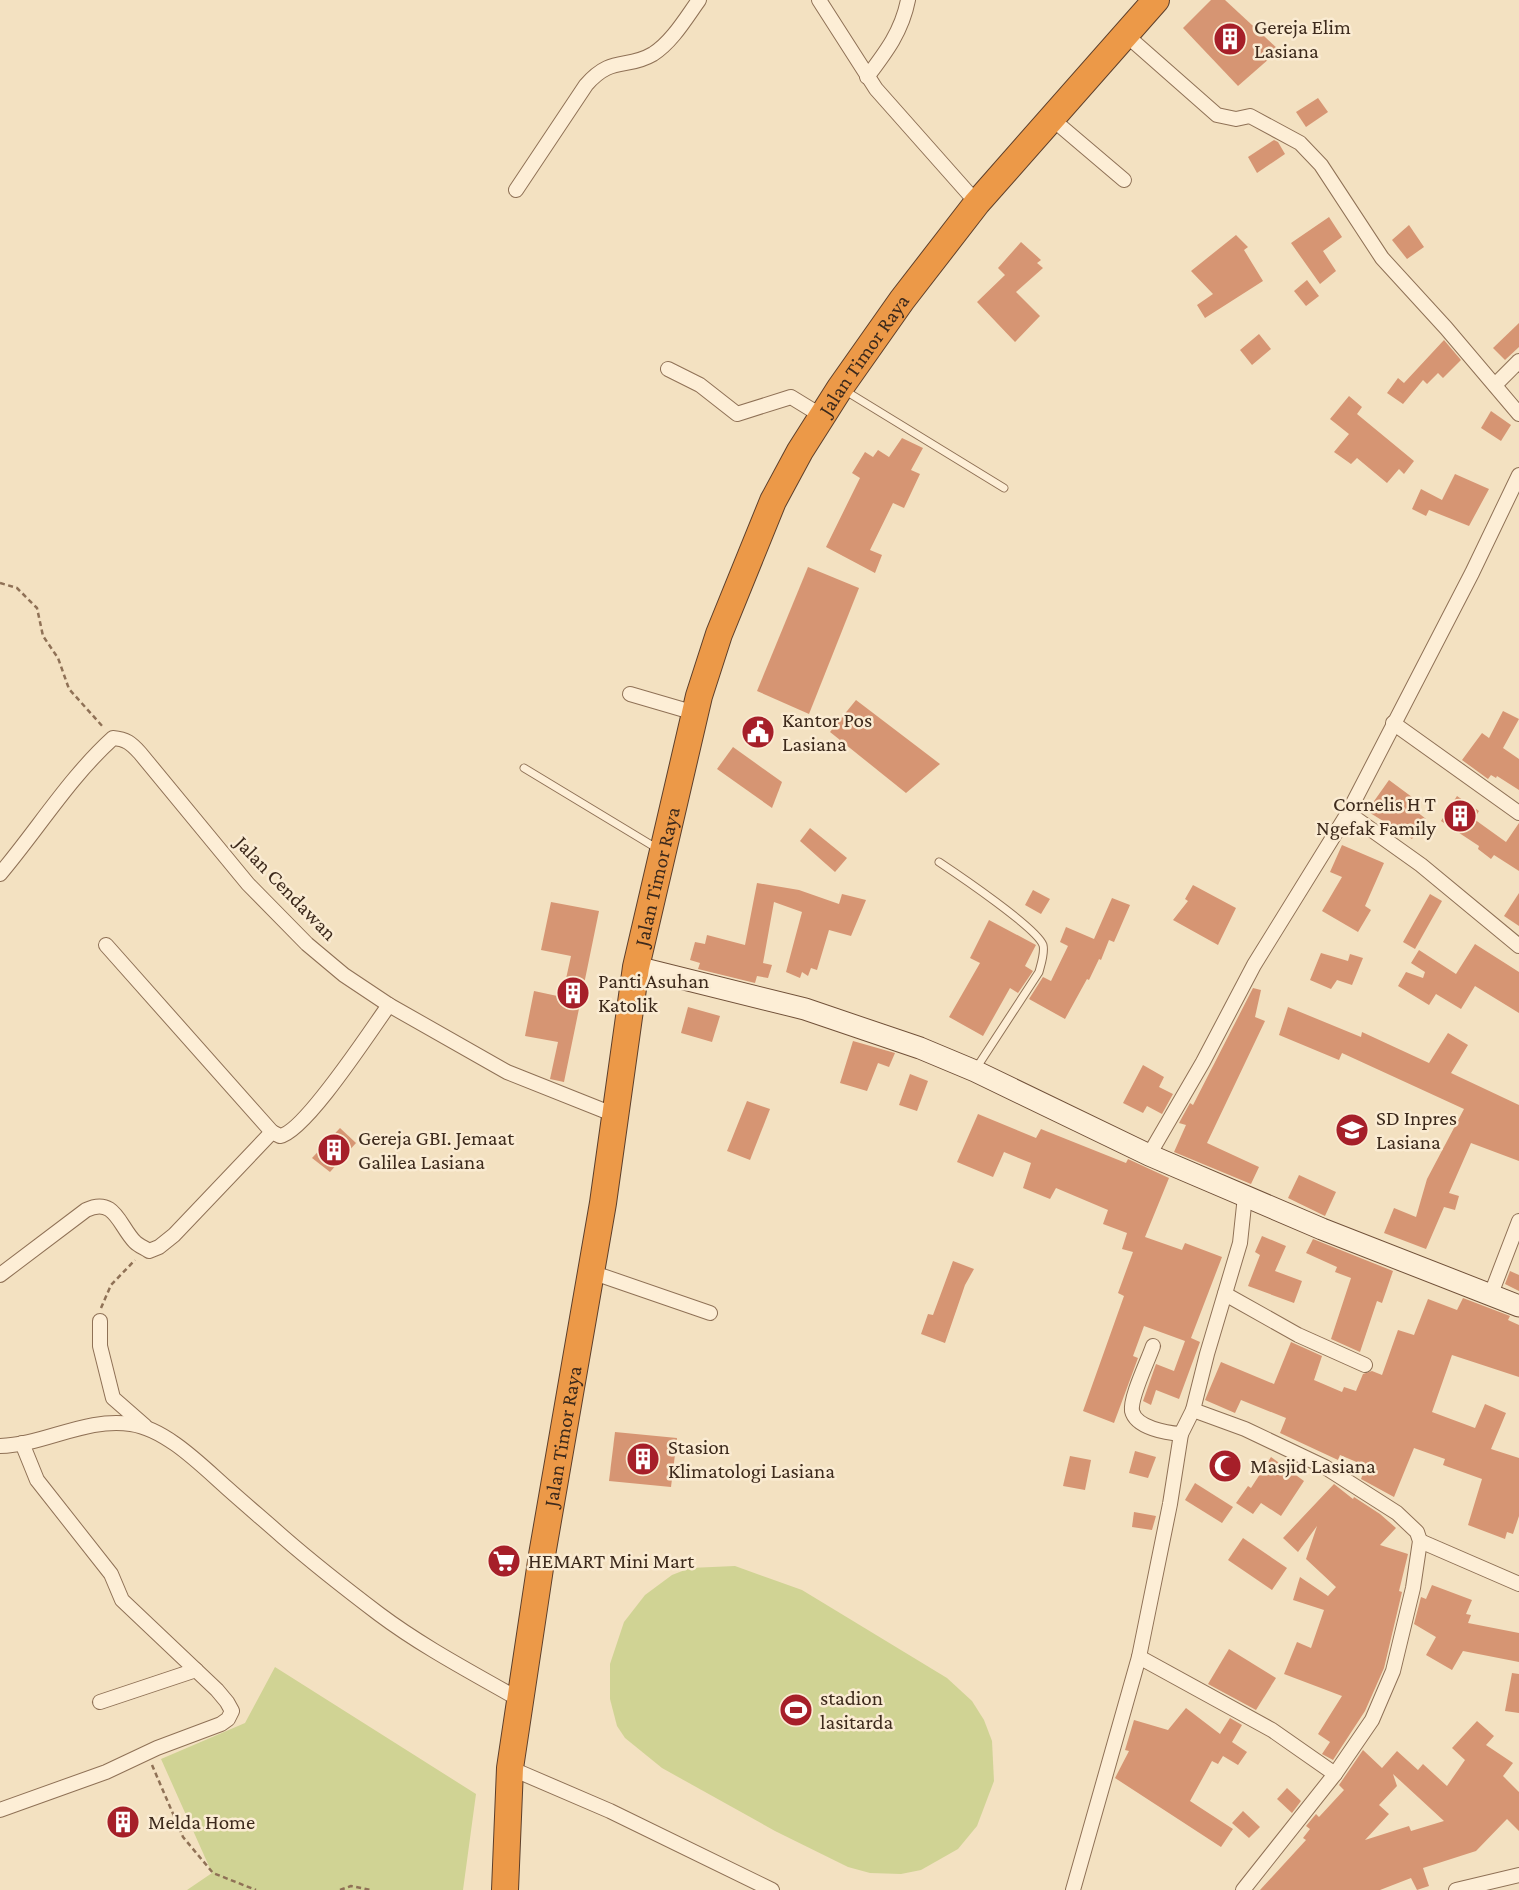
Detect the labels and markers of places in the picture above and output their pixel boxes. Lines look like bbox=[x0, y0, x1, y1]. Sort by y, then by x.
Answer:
place label: Gereja Elim Lasiana bbox=[1254, 15, 1351, 63]
building icon: Gereja Elim Lasiana bbox=[1211, 20, 1249, 58]
place label: Kantor Pos Lasiana bbox=[782, 708, 872, 756]
public building icon: Kantor Pos Lasiana bbox=[739, 713, 777, 751]
place label: Cornelis H T Ngefak Family bbox=[1316, 792, 1437, 840]
building icon: Cornelis H T Ngefak Family bbox=[1441, 797, 1479, 835]
place label: Panti Asuhan Katolik bbox=[598, 969, 709, 1017]
building icon: Panti Asuhan Katolik bbox=[554, 974, 592, 1012]
place label: SD Inpres Lasiana bbox=[1376, 1106, 1457, 1154]
school or university icon: SD Inpres Lasiana bbox=[1333, 1111, 1371, 1149]
place label: Gereja GBI. Jemaat Galilea Lasiana bbox=[358, 1126, 515, 1174]
building icon: Gereja GBI. Jemaat Galilea Lasiana bbox=[315, 1131, 353, 1169]
place label: Stasion Klimatologi Lasiana bbox=[668, 1435, 835, 1483]
building icon: Stasion Klimatologi Lasiana bbox=[624, 1440, 662, 1478]
mosque icon: Masjid Lasiana bbox=[1206, 1447, 1244, 1485]
place label: Masjid Lasiana bbox=[1250, 1454, 1376, 1478]
supermarket icon: HEMART Mini Mart bbox=[485, 1542, 523, 1580]
place label: HEMART Mini Mart bbox=[528, 1549, 695, 1573]
place label: stadion lasitarda bbox=[820, 1686, 894, 1734]
sports icon: stadion lasitarda bbox=[777, 1691, 815, 1729]
building icon: Melda Home bbox=[104, 1803, 142, 1841]
place label: Melda Home bbox=[148, 1810, 255, 1834]

